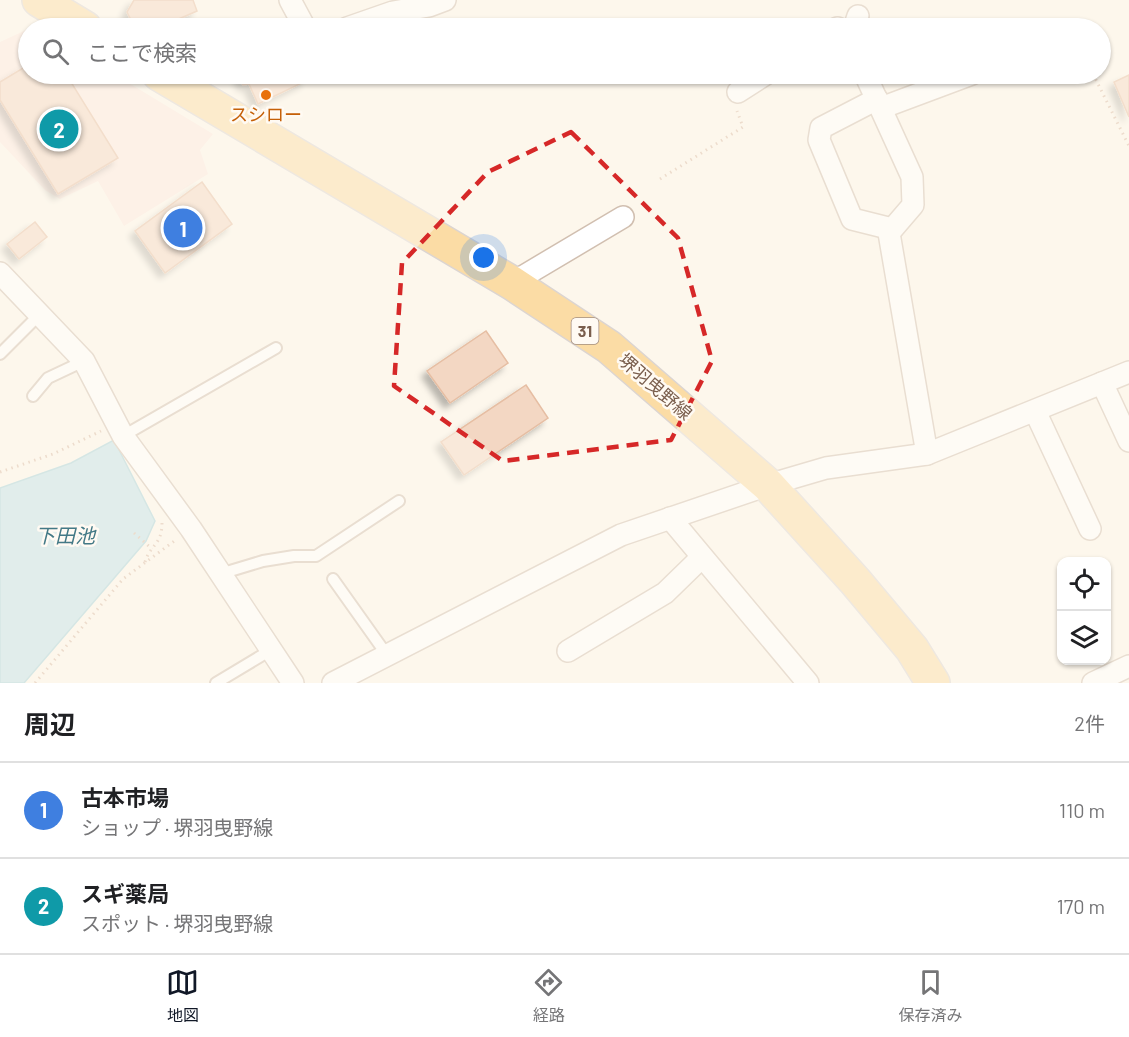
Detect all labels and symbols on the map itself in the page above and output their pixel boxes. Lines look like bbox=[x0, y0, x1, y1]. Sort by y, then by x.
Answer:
marker: スシロー bbox=[259, 88, 273, 102]
place label: スシロー bbox=[230, 103, 302, 125]
pin: 2 bbox=[40, 106, 78, 152]
pin: 1 bbox=[164, 206, 202, 250]
your location bbox=[469, 243, 498, 272]
road number: 31 bbox=[572, 318, 598, 344]
street label: 堺羽曳野線 bbox=[614, 348, 697, 424]
water label: 下田池 bbox=[35, 523, 97, 547]

